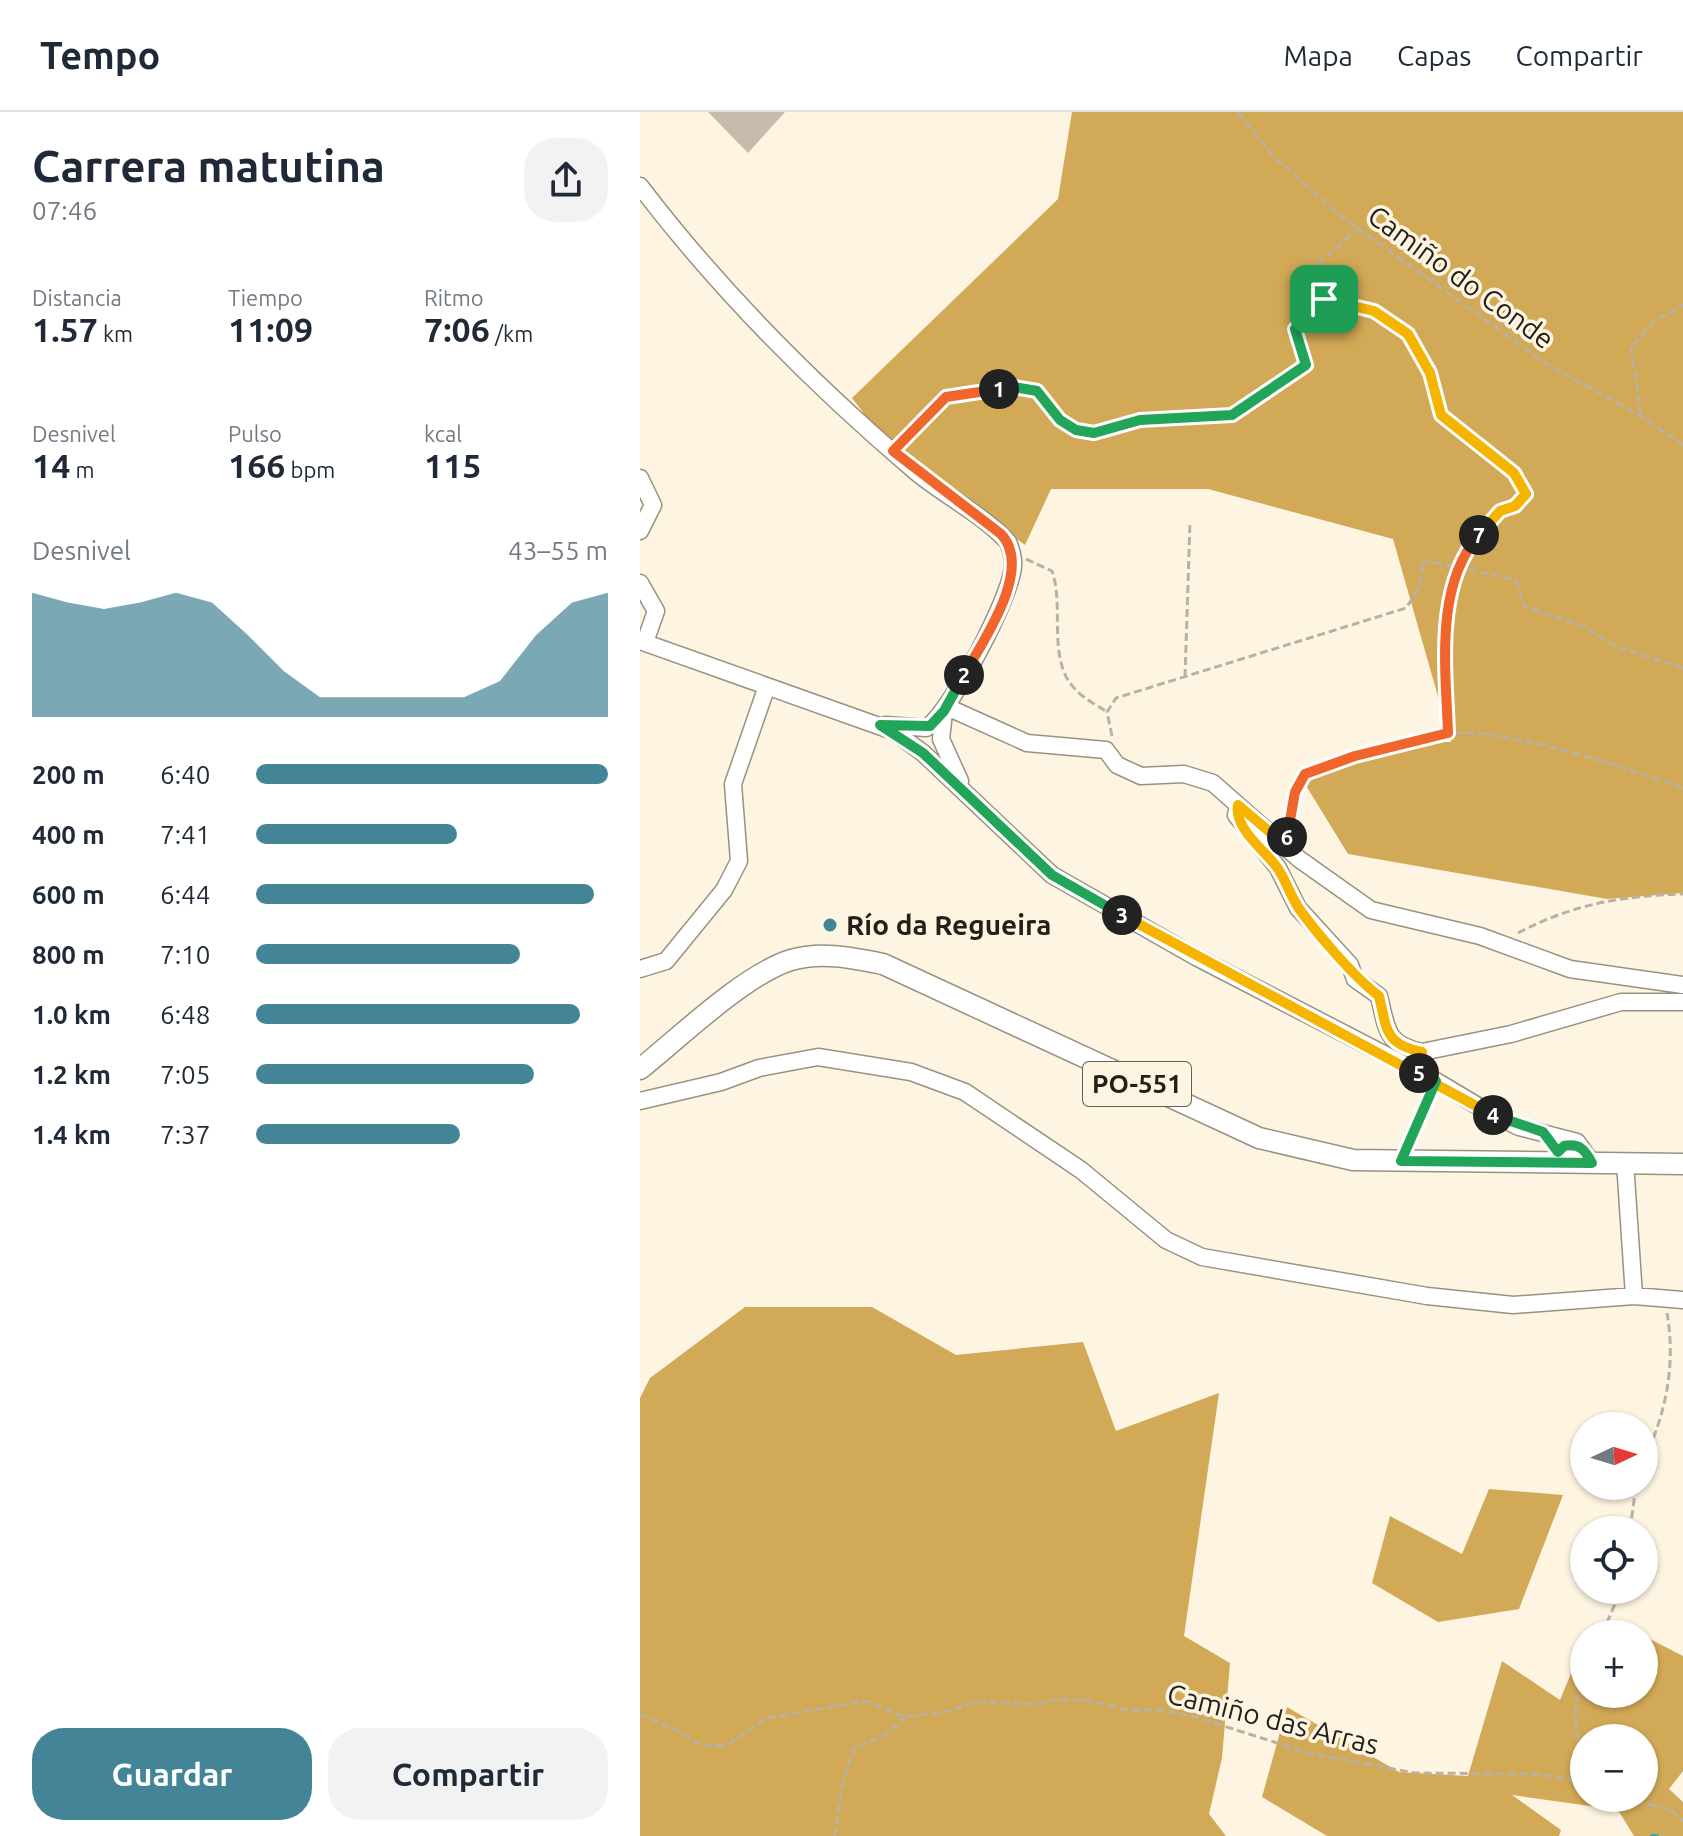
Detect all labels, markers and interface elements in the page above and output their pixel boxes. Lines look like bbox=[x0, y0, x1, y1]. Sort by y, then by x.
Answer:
text: Tempo bbox=[40, 34, 161, 76]
text: Mapa bbox=[1283, 40, 1353, 71]
text: Capas bbox=[1397, 40, 1472, 71]
text: Compartir bbox=[1516, 40, 1643, 71]
button: share bbox=[524, 138, 608, 222]
text: Carrera matutina bbox=[32, 141, 385, 190]
text: 07:46 bbox=[32, 196, 97, 225]
street label: Camiño do Conde bbox=[1362, 199, 1560, 354]
pin bbox=[1290, 265, 1358, 333]
icon: arrive bbox=[1302, 277, 1346, 321]
text: Distancia bbox=[32, 285, 122, 310]
text: Tiempo bbox=[228, 285, 303, 310]
text: Ritmo bbox=[424, 285, 484, 310]
text: 1.57 bbox=[32, 310, 98, 348]
text: 11:09 bbox=[228, 310, 313, 348]
text: 7:06 bbox=[424, 310, 490, 348]
text: km bbox=[98, 321, 133, 346]
text: /km bbox=[490, 321, 533, 346]
pin: 1 bbox=[979, 369, 1019, 409]
text: 1 bbox=[993, 376, 1005, 401]
text: Desnivel bbox=[32, 421, 116, 446]
text: Pulso bbox=[228, 421, 282, 446]
text: kcal bbox=[424, 421, 462, 446]
text: 14 bbox=[32, 446, 70, 484]
text: 166 bbox=[228, 446, 286, 484]
text: 115 bbox=[424, 446, 482, 484]
text: m bbox=[70, 457, 94, 482]
text: bpm bbox=[286, 457, 335, 482]
pin: 7 bbox=[1459, 515, 1499, 555]
text: 7 bbox=[1473, 522, 1485, 547]
text: Desnivel bbox=[32, 536, 131, 565]
text: 43–55 m bbox=[508, 536, 608, 565]
pin: 2 bbox=[944, 655, 984, 695]
text: 2 bbox=[958, 662, 970, 687]
text: 200 m bbox=[32, 760, 105, 789]
text: 6:40 bbox=[160, 760, 210, 789]
pin: 6 bbox=[1267, 817, 1307, 857]
text: 400 m bbox=[32, 820, 105, 849]
text: 7:41 bbox=[160, 820, 210, 849]
text: 6 bbox=[1281, 824, 1293, 849]
text: 600 m bbox=[32, 880, 105, 909]
text: 6:44 bbox=[160, 880, 210, 909]
pin: 3 bbox=[1102, 895, 1142, 935]
text: 3 bbox=[1116, 902, 1128, 927]
place label: Río da Regueira bbox=[846, 909, 1052, 940]
marker: Río da Regueira bbox=[821, 916, 839, 934]
text: 800 m bbox=[32, 940, 105, 969]
text: 7:10 bbox=[160, 940, 210, 969]
text: 1.0 km bbox=[32, 1000, 111, 1029]
text: 6:48 bbox=[160, 1000, 210, 1029]
pin: 5 bbox=[1399, 1053, 1439, 1093]
text: 1.2 km bbox=[32, 1060, 111, 1089]
text: 7:05 bbox=[160, 1060, 210, 1089]
text: 5 bbox=[1413, 1060, 1425, 1085]
road number: PO-551 bbox=[1083, 1062, 1191, 1106]
pin: 4 bbox=[1473, 1095, 1513, 1135]
text: 4 bbox=[1487, 1102, 1499, 1127]
text: 1.4 km bbox=[32, 1120, 111, 1149]
text: 7:37 bbox=[160, 1120, 210, 1149]
north arrow bbox=[1570, 1412, 1658, 1500]
map controls bbox=[1570, 1412, 1658, 1812]
button: locate bbox=[1570, 1516, 1658, 1604]
button: + bbox=[1570, 1620, 1658, 1708]
street label: Camiño das Arras bbox=[1164, 1677, 1382, 1760]
button: − bbox=[1570, 1724, 1658, 1812]
button: Guardar bbox=[32, 1728, 312, 1820]
button: Compartir bbox=[328, 1728, 608, 1820]

